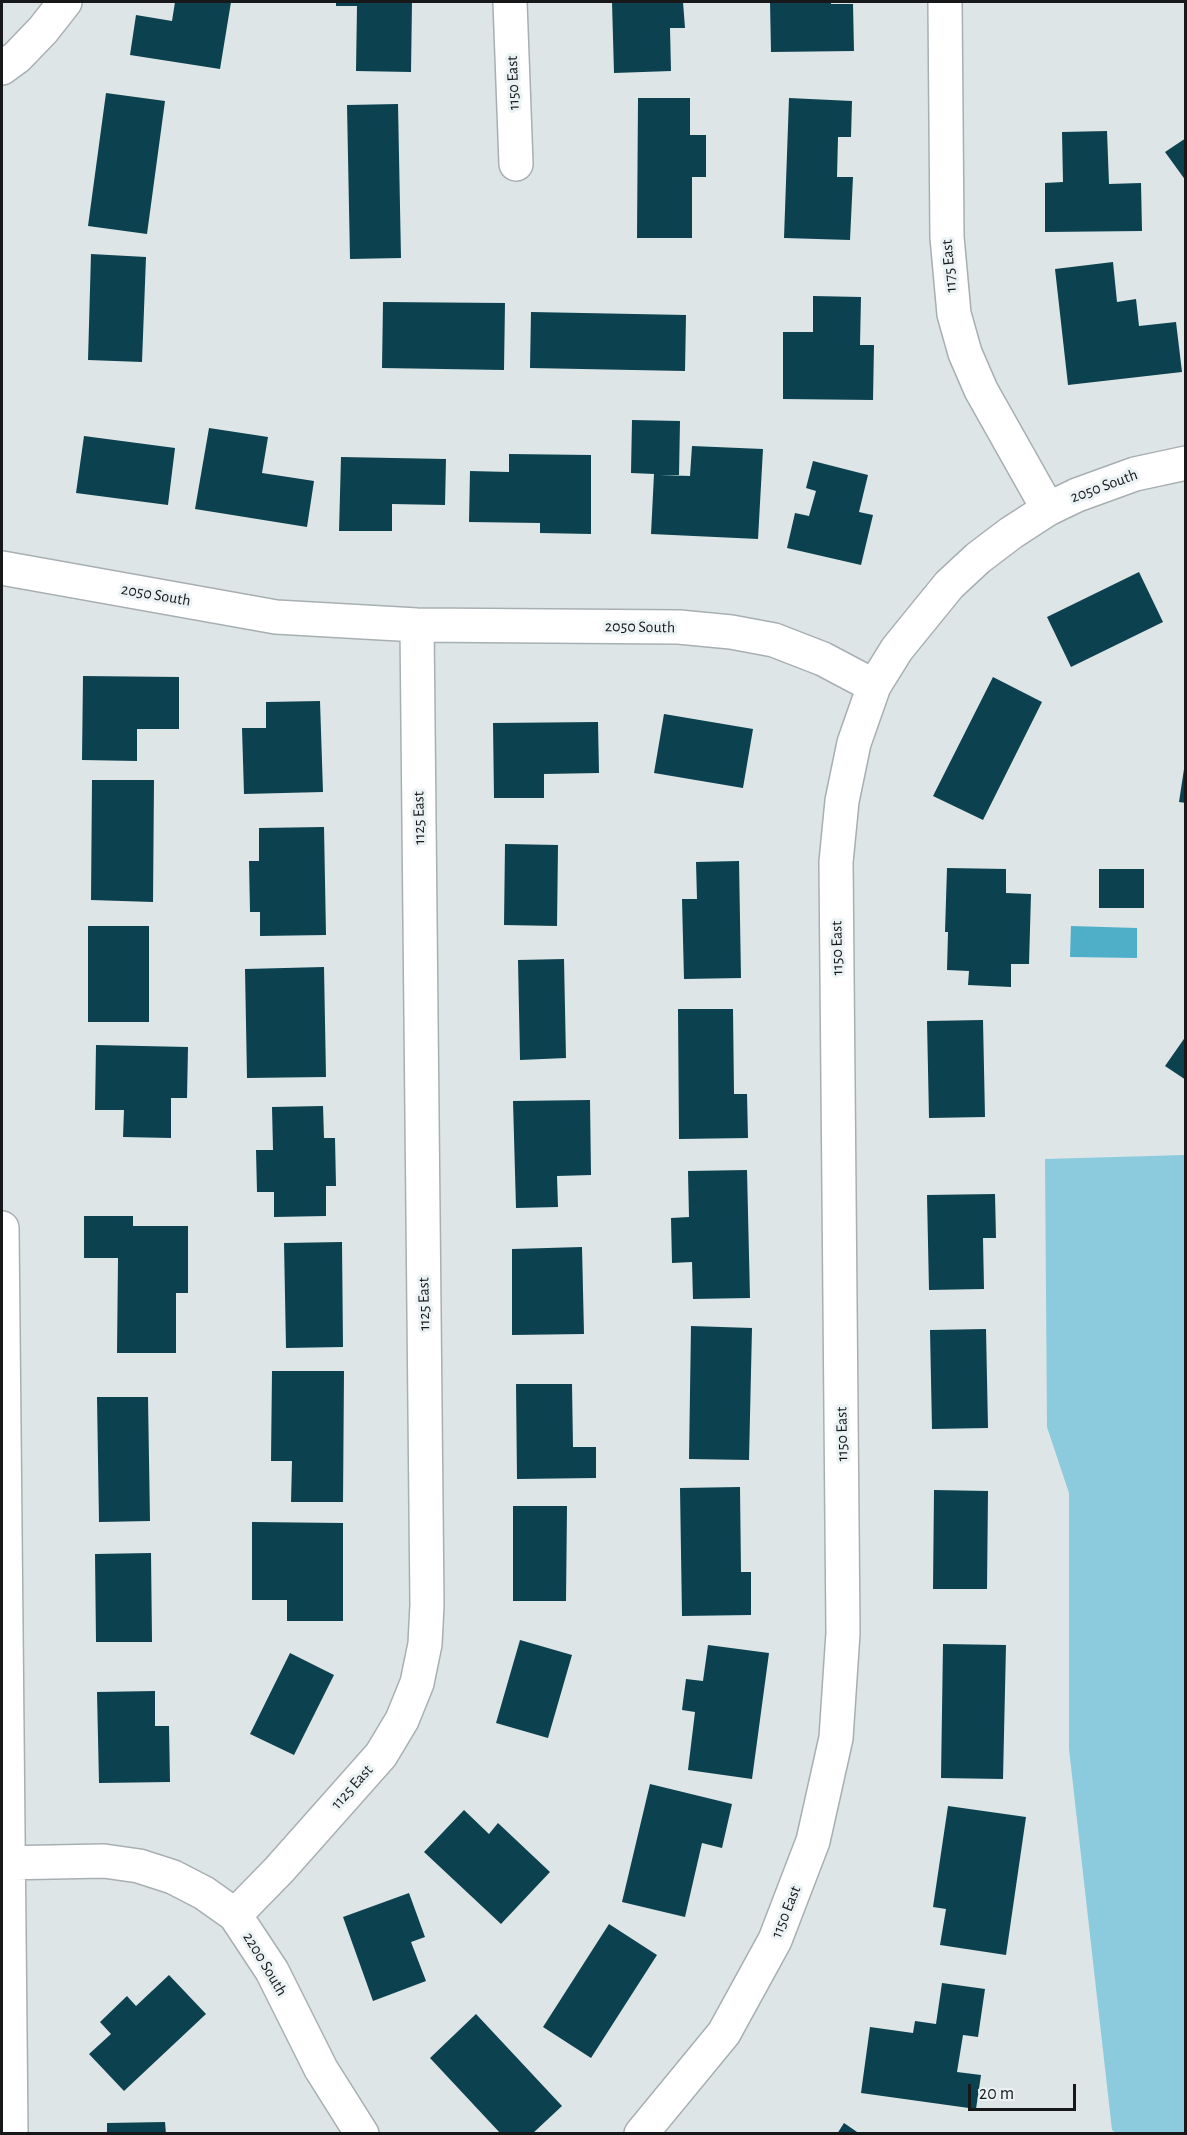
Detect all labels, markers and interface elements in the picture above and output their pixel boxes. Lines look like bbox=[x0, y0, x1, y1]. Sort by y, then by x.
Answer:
street label: 1150 East bbox=[502, 55, 524, 111]
street label: 1175 East bbox=[937, 239, 961, 293]
street label: 2050 South bbox=[1068, 465, 1140, 507]
street label: 2050 South bbox=[120, 579, 192, 611]
street label: 2050 South bbox=[605, 617, 675, 637]
street label: 1125 East bbox=[409, 791, 429, 845]
street label: 1150 East bbox=[827, 921, 847, 975]
street label: 1125 East bbox=[414, 1277, 434, 1331]
street label: 1150 East bbox=[832, 1407, 852, 1461]
street label: 1125 East bbox=[327, 1761, 377, 1813]
street label: 1150 East bbox=[767, 1883, 805, 1941]
street label: 2200 South bbox=[239, 1929, 291, 1999]
scale bar bbox=[971, 2072, 1079, 2110]
text: 20 m bbox=[979, 2085, 1014, 2103]

